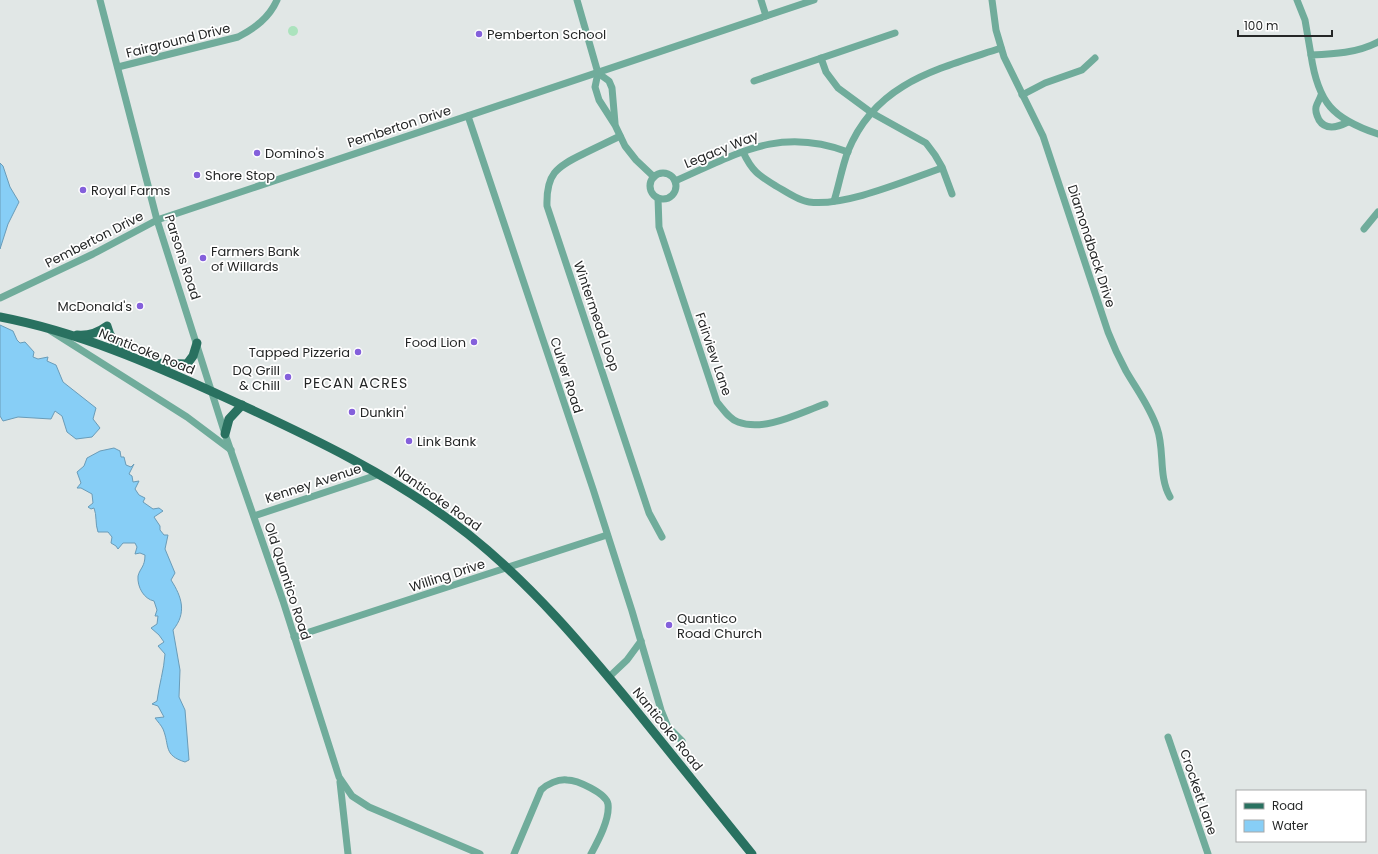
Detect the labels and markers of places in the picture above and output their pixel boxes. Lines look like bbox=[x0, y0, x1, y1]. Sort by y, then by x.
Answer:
place label: Pemberton School bbox=[487, 25, 606, 44]
marker: Pemberton School bbox=[474, 29, 484, 39]
place label: Domino's bbox=[265, 144, 325, 163]
marker: Domino's bbox=[252, 148, 262, 158]
place label: Shore Stop bbox=[205, 166, 275, 185]
marker: Shore Stop bbox=[192, 170, 202, 180]
place label: Royal Farms bbox=[91, 181, 171, 200]
marker: Royal Farms bbox=[78, 185, 88, 195]
place label: Farmers Bank of Willards bbox=[211, 242, 300, 276]
marker: Farmers Bank of Willards bbox=[198, 253, 208, 263]
place label: McDonald's bbox=[57, 297, 132, 316]
marker: McDonald's bbox=[135, 301, 145, 311]
place label: Food Lion bbox=[405, 333, 466, 352]
marker: Food Lion bbox=[469, 337, 479, 347]
place label: Tapped Pizzeria bbox=[249, 343, 350, 362]
marker: Tapped Pizzeria bbox=[353, 347, 363, 357]
place label: DQ Grill & Chill bbox=[233, 361, 280, 395]
marker: DQ Grill & Chill bbox=[283, 372, 293, 382]
place label: Dunkin' bbox=[360, 403, 406, 422]
marker: Dunkin' bbox=[347, 407, 357, 417]
place label: Link Bank bbox=[417, 432, 476, 451]
marker: Link Bank bbox=[404, 436, 414, 446]
place label: Quantico Road Church bbox=[677, 609, 762, 643]
marker: Quantico Road Church bbox=[664, 620, 674, 630]

